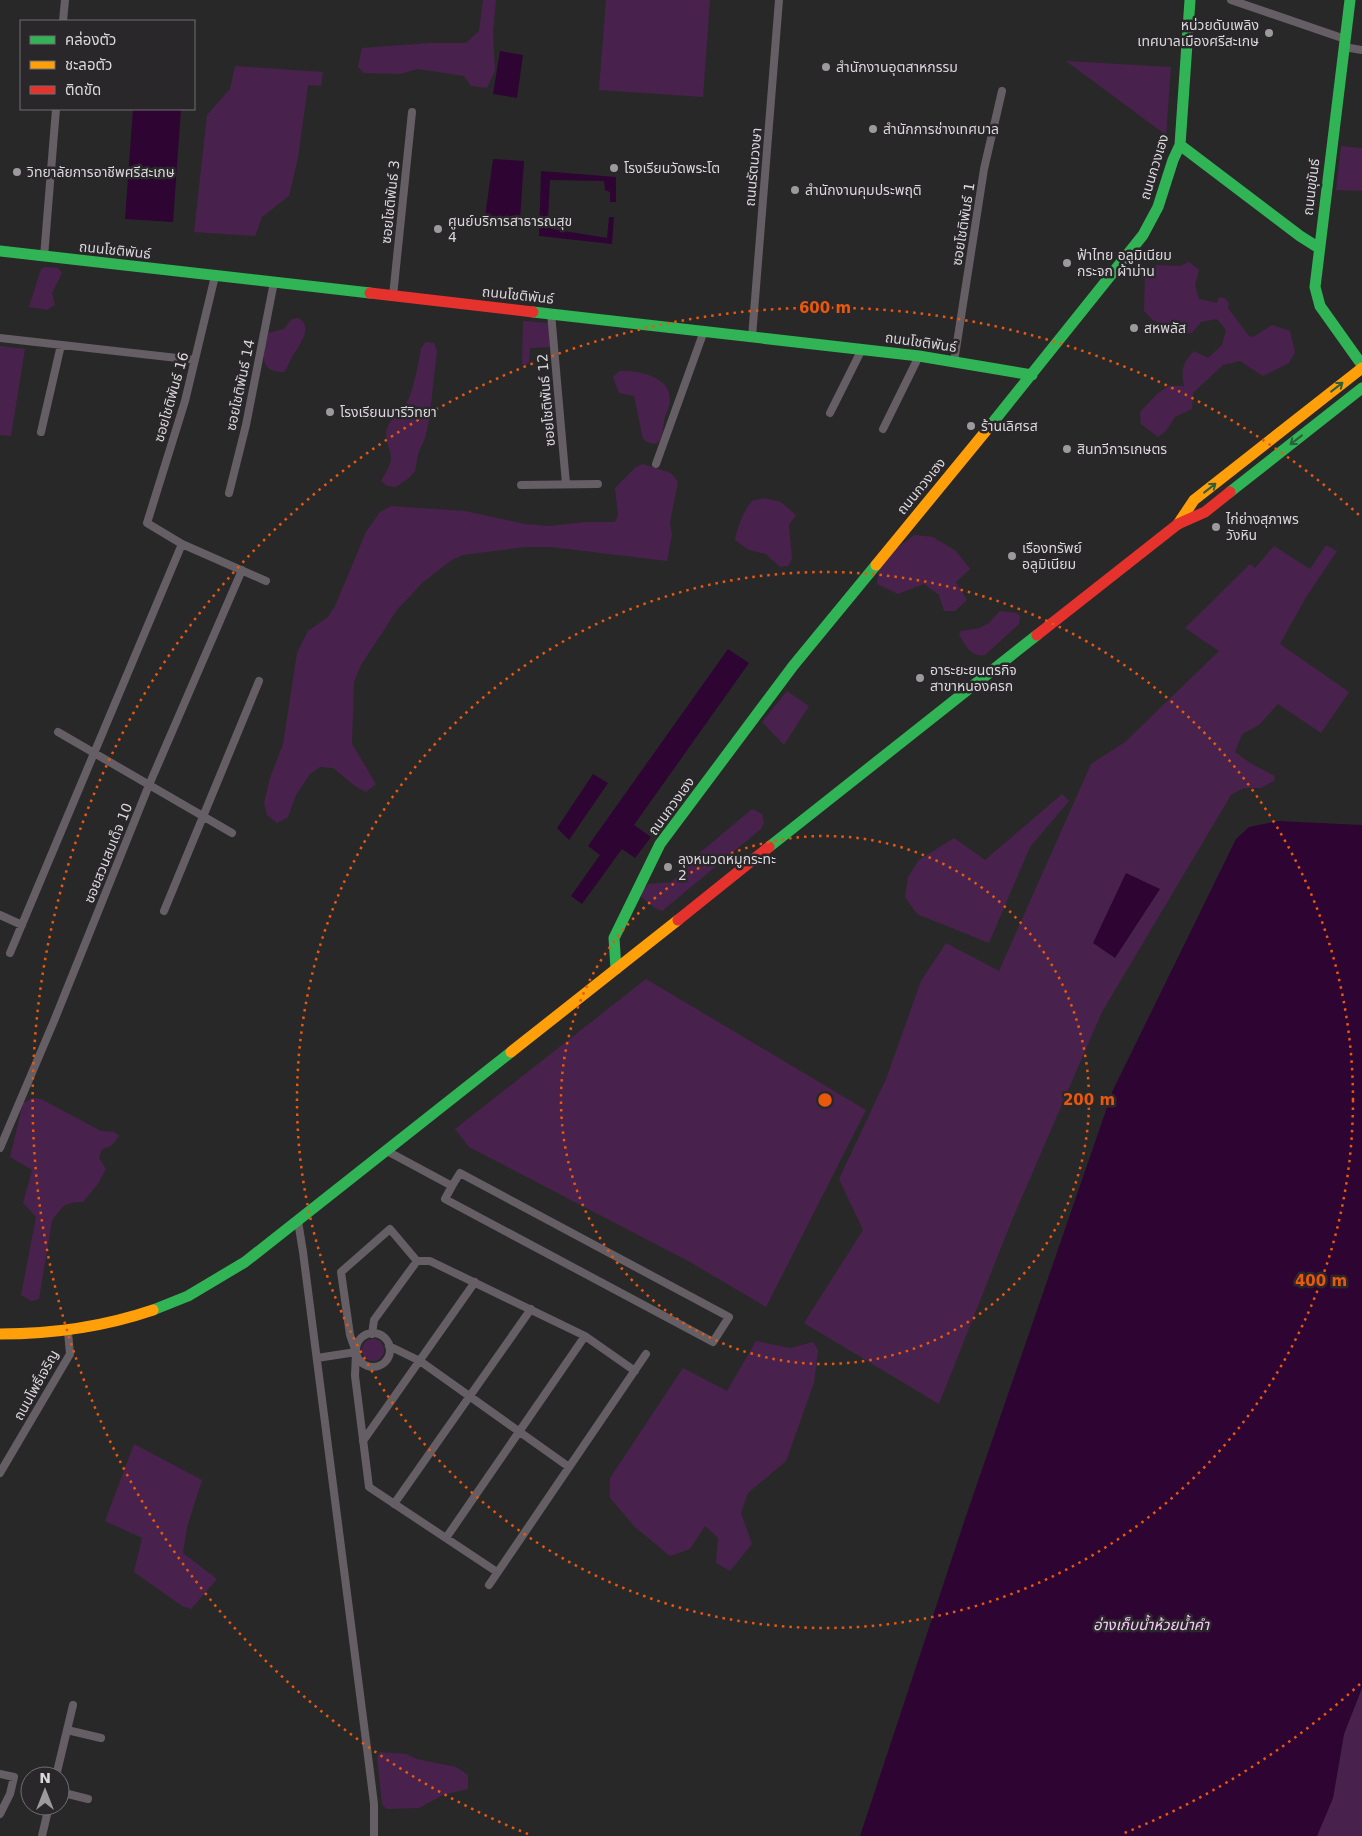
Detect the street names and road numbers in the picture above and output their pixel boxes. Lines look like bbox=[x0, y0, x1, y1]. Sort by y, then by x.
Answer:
street label: ถนนรัตนวงษา bbox=[742, 127, 764, 207]
street label: ถนนกวงเฮง bbox=[1136, 132, 1172, 202]
street label: ถนนขุขันธ์ bbox=[1300, 157, 1323, 216]
street label: ซอยโชติพันธ์ 3 bbox=[378, 159, 402, 245]
street label: ซอยโชติพันธ์ 1 bbox=[949, 181, 977, 267]
street label: ถนนโชติพันธ์ bbox=[78, 238, 152, 262]
street label: ถนนโชติพันธ์ bbox=[481, 283, 555, 307]
street label: ถนนโชติพันธ์ bbox=[884, 329, 958, 355]
street label: ซอยโชติพันธ์ 14 bbox=[222, 338, 258, 432]
street label: ซอยโชติพันธ์ 16 bbox=[150, 350, 192, 444]
street label: ซอยโชติพันธ์ 12 bbox=[534, 353, 558, 447]
street label: ถนนกวงเฮง bbox=[893, 455, 949, 517]
street label: ถนนกวงเฮง bbox=[645, 774, 697, 838]
street label: ซอยสวนสมเด็จ 10 bbox=[81, 801, 135, 905]
street label: ถนนโพธิ์เจริญ bbox=[10, 1347, 62, 1423]

